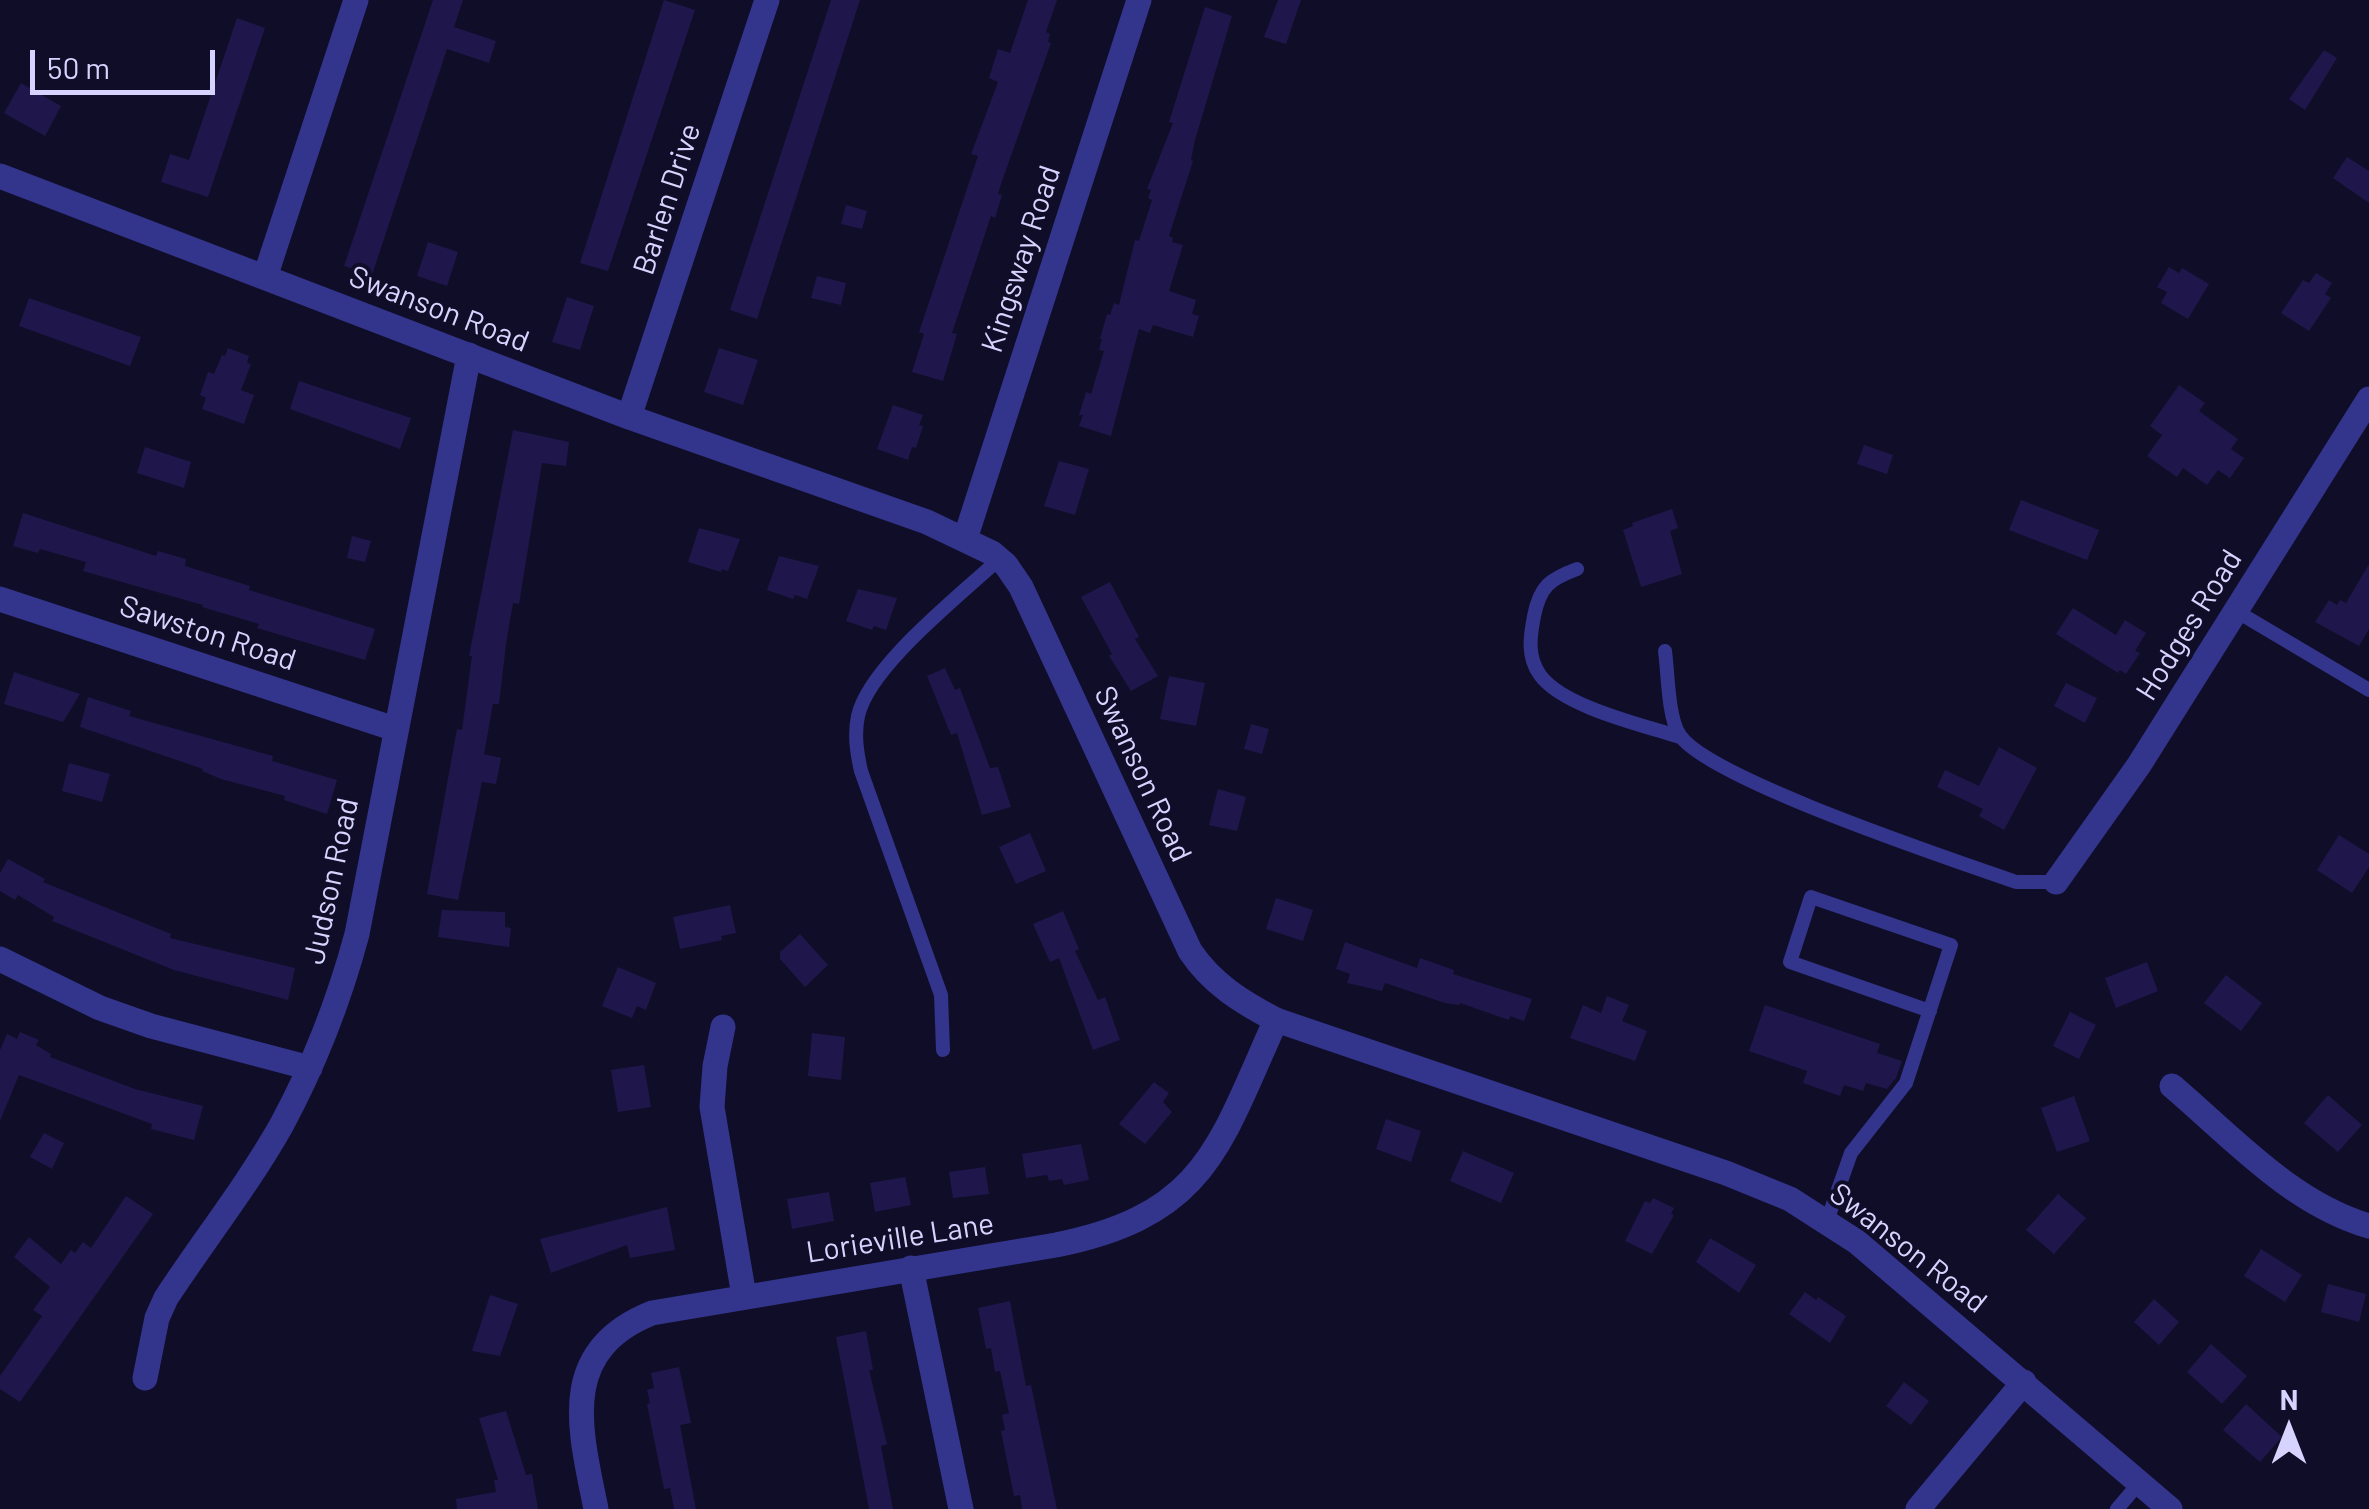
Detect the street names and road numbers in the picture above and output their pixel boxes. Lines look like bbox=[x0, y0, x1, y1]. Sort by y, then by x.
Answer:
street label: Barlen Drive bbox=[626, 119, 708, 279]
street label: Kingsway Road bbox=[974, 161, 1068, 357]
street label: Swanson Road bbox=[344, 258, 534, 360]
street label: Hodges Road bbox=[2128, 543, 2250, 707]
street label: Sawston Road bbox=[115, 588, 301, 678]
street label: Swanson Road bbox=[1087, 680, 1199, 868]
street label: Judson Road bbox=[296, 795, 366, 967]
street label: Swanson Road bbox=[1822, 1175, 1994, 1321]
street label: Lorieville Lane bbox=[804, 1205, 996, 1271]

